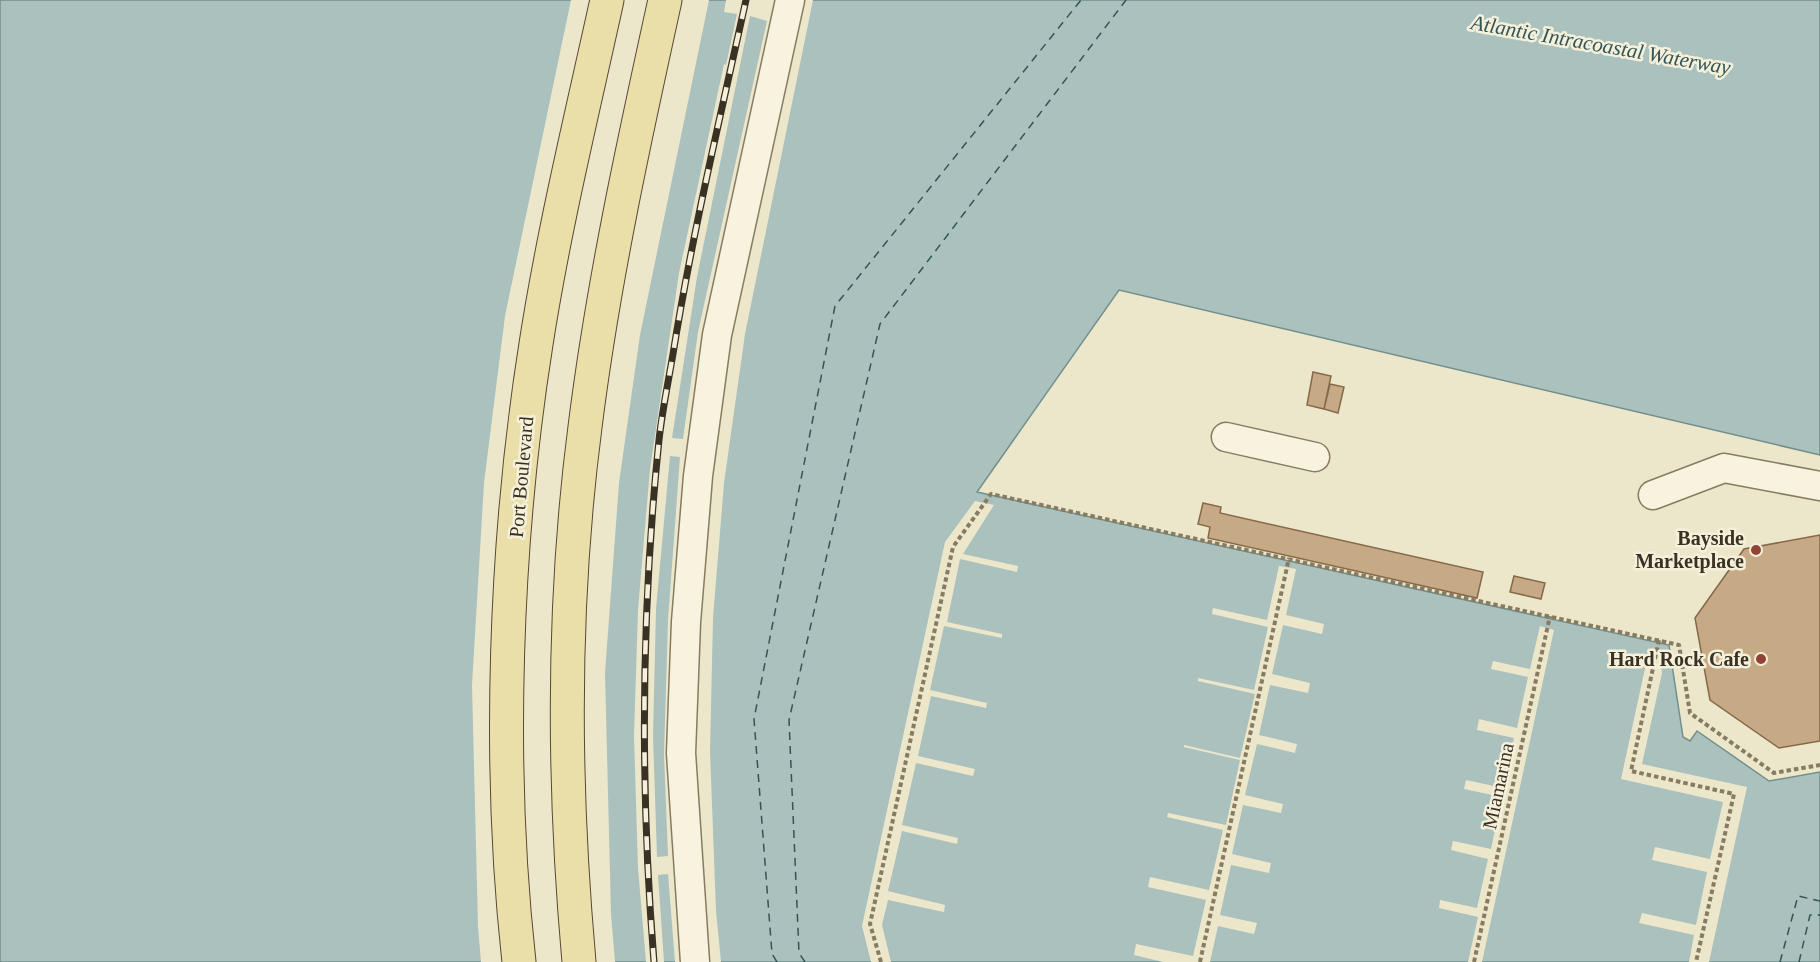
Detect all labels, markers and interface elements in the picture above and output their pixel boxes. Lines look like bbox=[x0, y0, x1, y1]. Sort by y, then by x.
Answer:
water label: Atlantic Intracoastal Waterway bbox=[1468, 10, 1733, 80]
street label: Port Boulevard bbox=[505, 415, 537, 539]
place label: Bayside Marketplace bbox=[1635, 527, 1744, 573]
marker: Bayside Marketplace bbox=[1749, 543, 1763, 557]
place label: Hard Rock Cafe bbox=[1609, 648, 1749, 670]
marker: Hard Rock Cafe bbox=[1754, 652, 1768, 666]
street label: Miamarina bbox=[1478, 741, 1518, 831]

